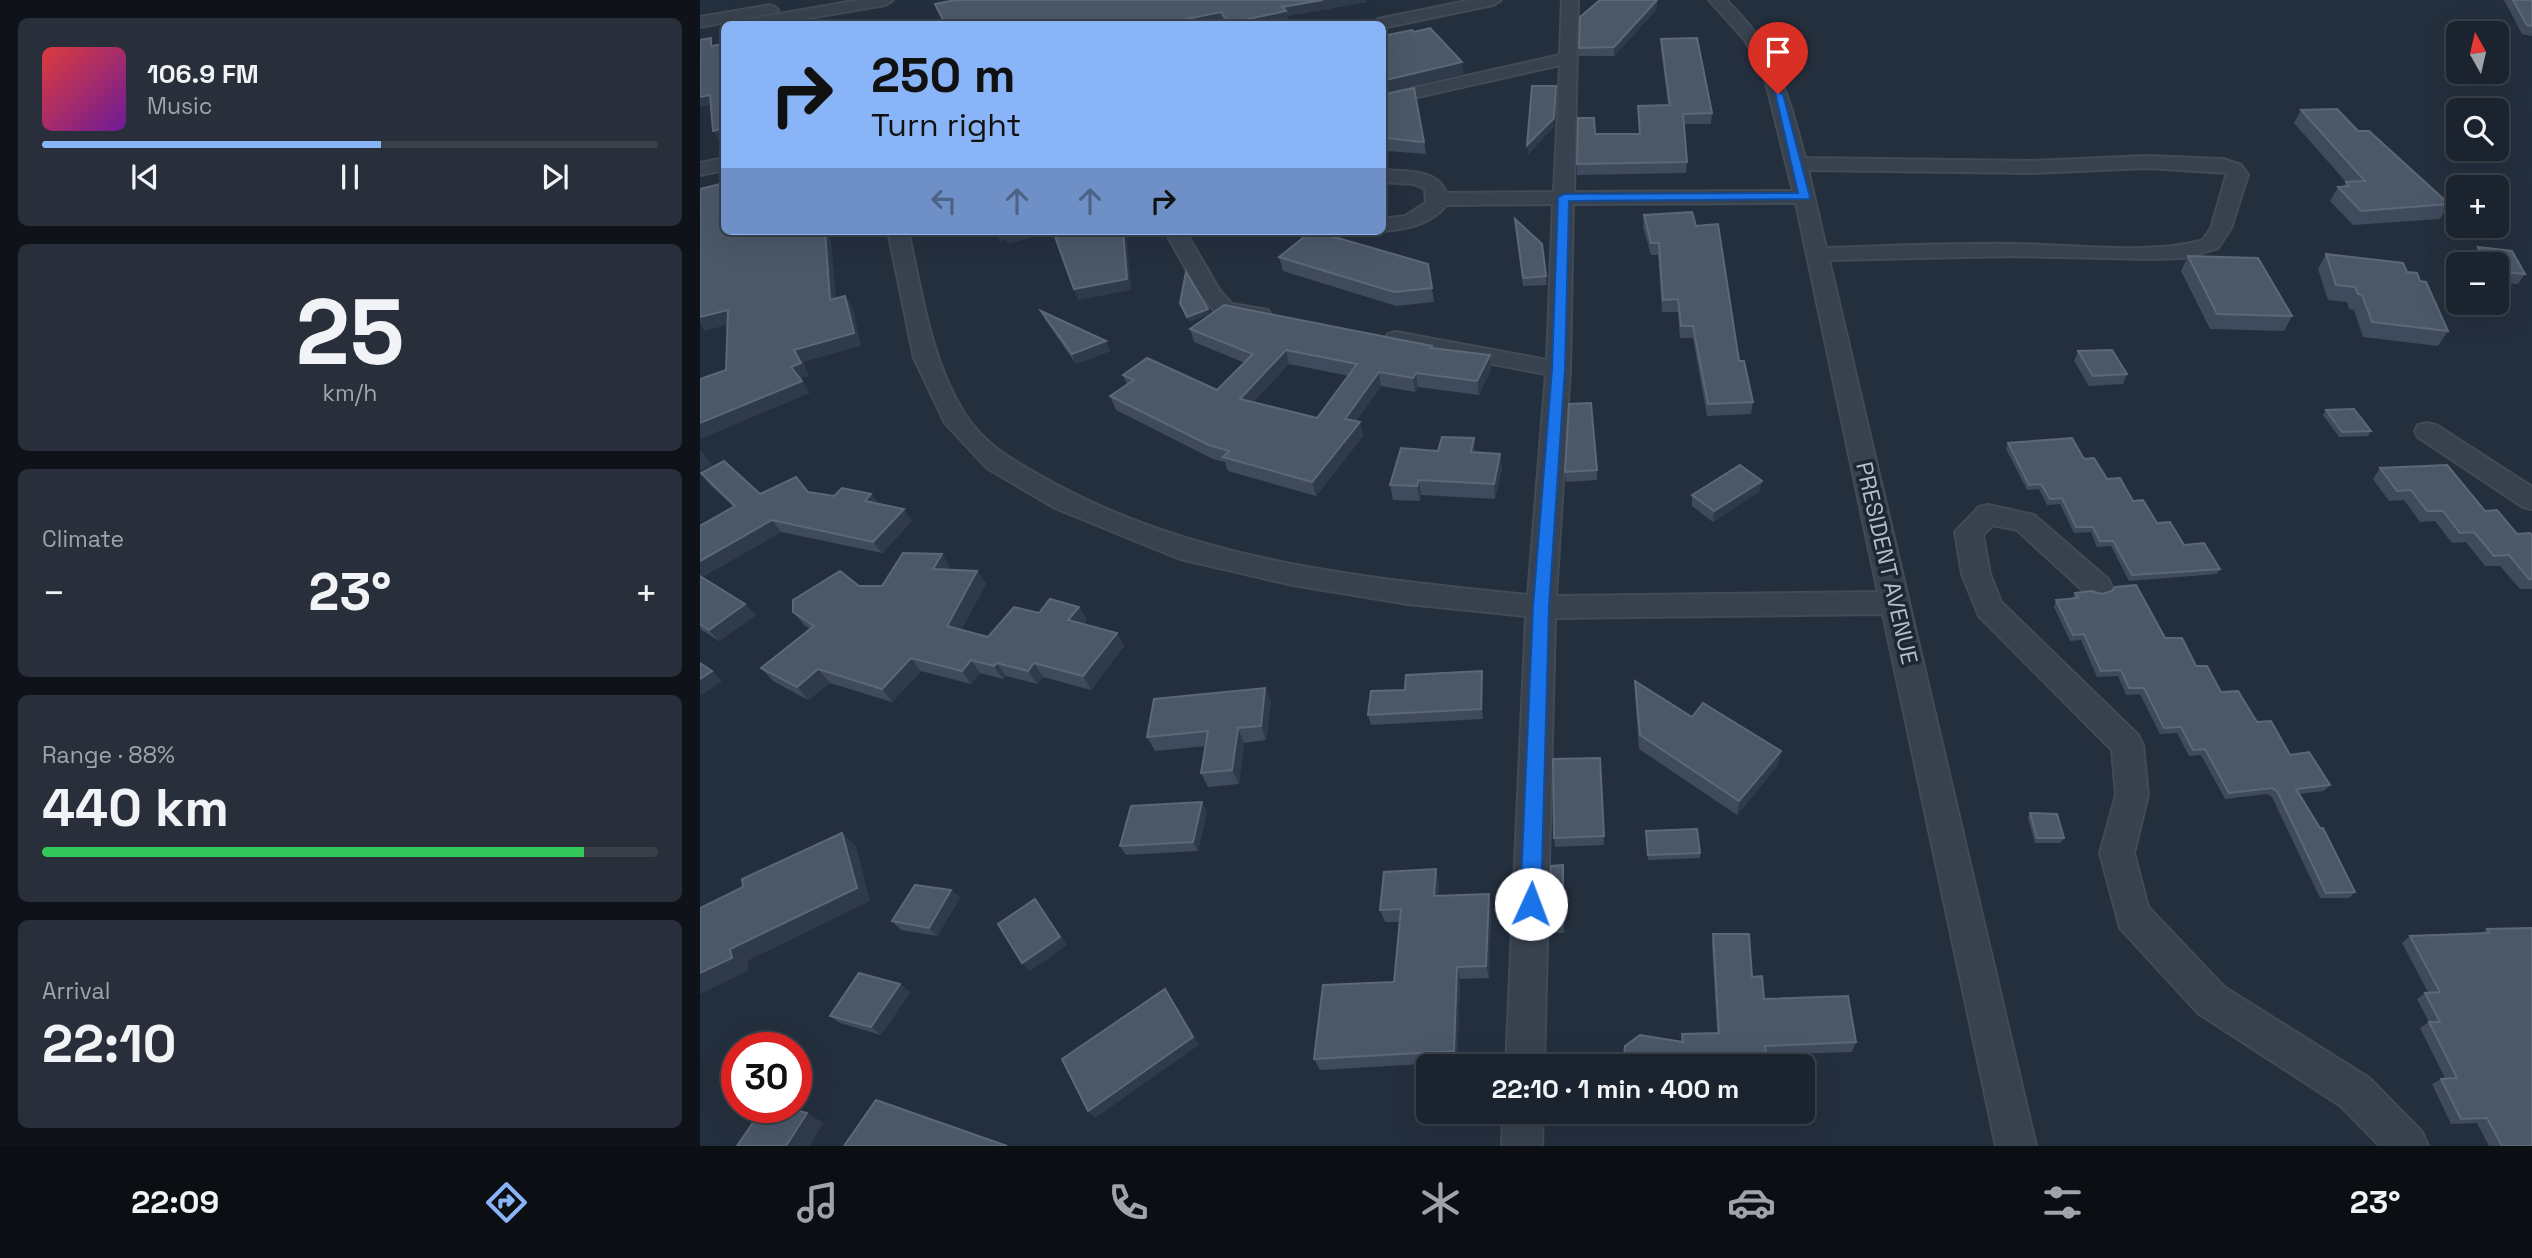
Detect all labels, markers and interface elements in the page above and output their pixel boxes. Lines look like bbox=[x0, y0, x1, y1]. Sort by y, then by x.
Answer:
north arrow bbox=[2446, 21, 2510, 84]
map controls bbox=[2446, 21, 2509, 315]
pin bbox=[1748, 22, 1808, 94]
icon: arrive bbox=[1759, 33, 1797, 71]
text: 250 m bbox=[871, 44, 1016, 106]
icon: right bbox=[756, 49, 847, 140]
text: 106.9 FM bbox=[147, 57, 259, 91]
text: Music bbox=[147, 91, 212, 121]
button: search bbox=[2446, 98, 2509, 161]
text: Turn right bbox=[871, 105, 1021, 145]
icon: previous bbox=[126, 158, 164, 196]
icon: pause bbox=[331, 158, 369, 196]
icon: next bbox=[536, 158, 574, 196]
button: + bbox=[2446, 175, 2509, 238]
icon: left bbox=[925, 182, 963, 220]
icon: ahead bbox=[998, 182, 1036, 220]
icon: ahead bbox=[1071, 182, 1109, 220]
icon: right bbox=[1144, 182, 1182, 220]
button: − bbox=[2446, 252, 2509, 315]
text: 25 bbox=[296, 274, 404, 391]
text: km/h bbox=[323, 378, 377, 408]
street label: PRESIDENT AVENUE bbox=[1849, 459, 1925, 667]
text: Climate bbox=[42, 524, 124, 554]
text: 23° bbox=[309, 559, 392, 625]
text: − bbox=[42, 569, 66, 617]
text: + bbox=[634, 569, 658, 617]
text: Range · 88% bbox=[42, 740, 175, 770]
text: 440 km bbox=[42, 775, 229, 841]
position arrow bbox=[1494, 867, 1568, 941]
text: Arrival bbox=[42, 976, 110, 1006]
text: 22:10 bbox=[42, 1011, 176, 1077]
speed limit sign: 30 bbox=[721, 1032, 812, 1123]
text: 22:10 · 1 min · 400 m bbox=[1492, 1072, 1739, 1106]
icon: directions bbox=[482, 1178, 531, 1227]
icon: music bbox=[793, 1178, 842, 1227]
icon: phone bbox=[1104, 1178, 1153, 1227]
icon: climate bbox=[1416, 1178, 1465, 1227]
icon: car bbox=[1727, 1178, 1776, 1227]
icon: filters bbox=[2038, 1178, 2087, 1227]
text: 22:09 bbox=[131, 1182, 219, 1222]
text: 23° bbox=[2350, 1182, 2401, 1222]

